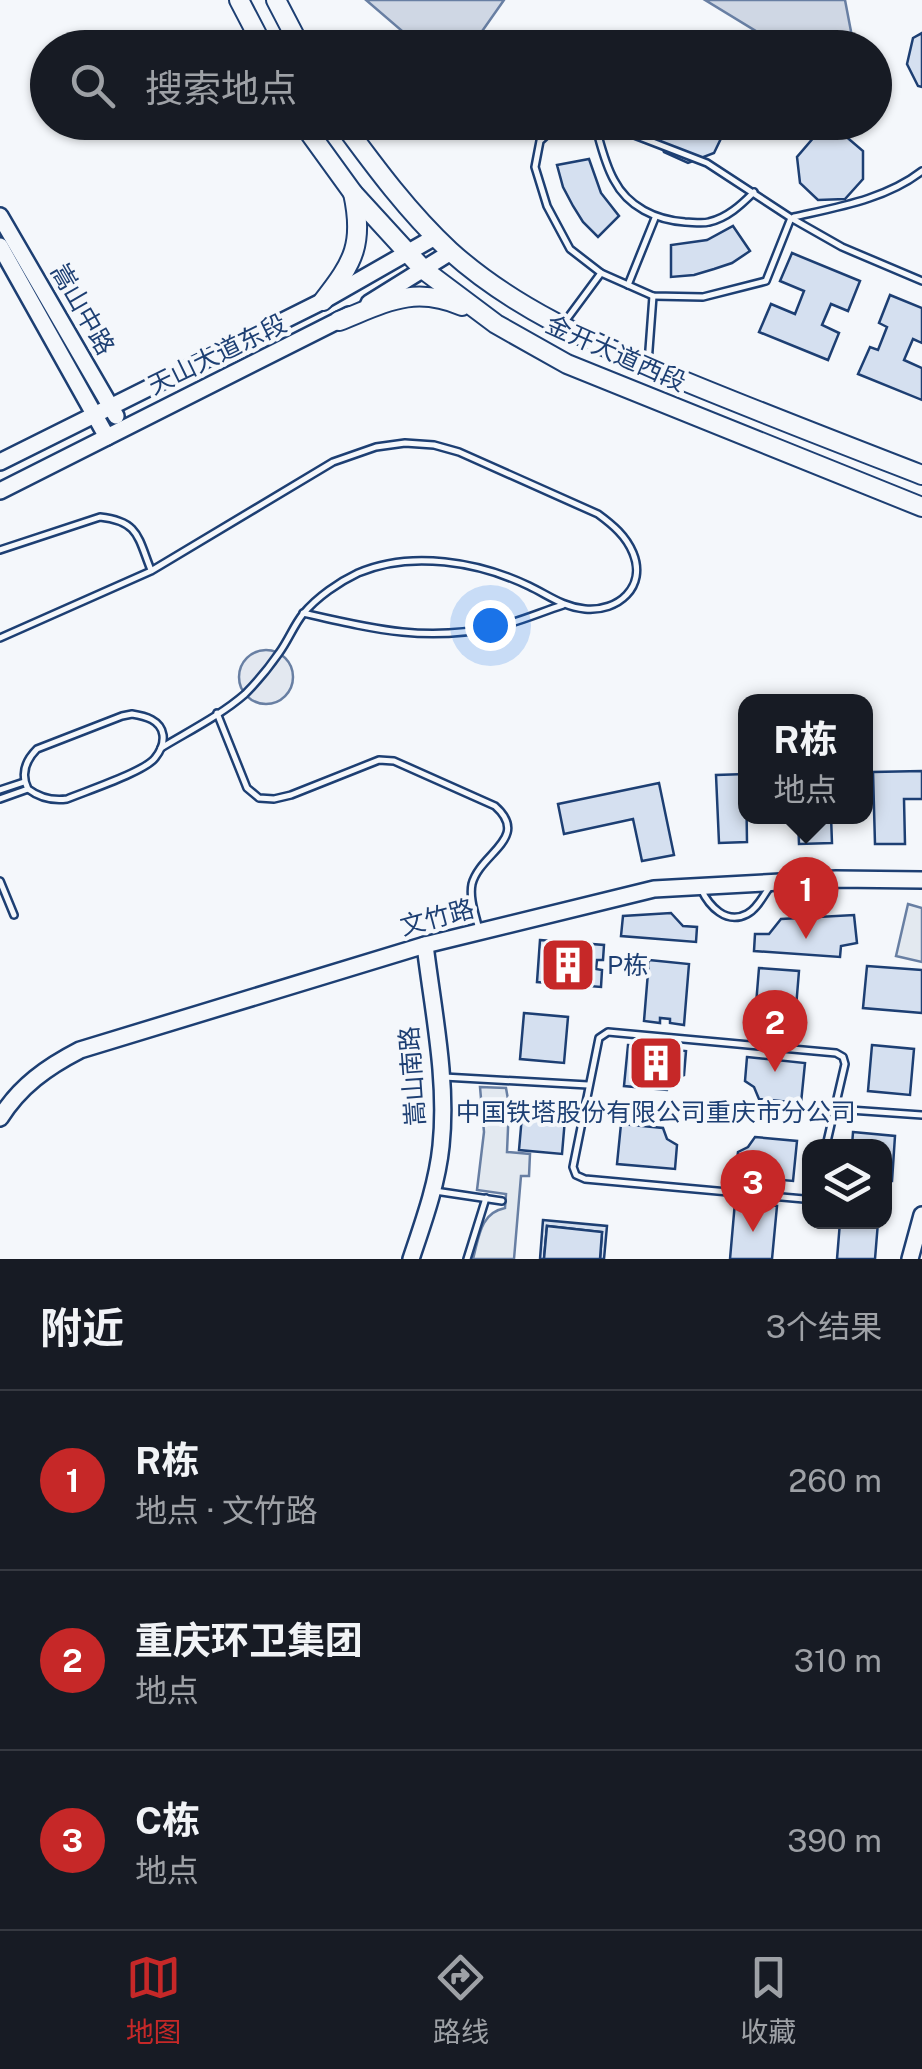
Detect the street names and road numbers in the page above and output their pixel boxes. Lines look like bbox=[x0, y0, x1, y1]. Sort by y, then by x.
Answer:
street label: 嵩山中路 bbox=[45, 258, 121, 360]
street label: 天山大道东段 bbox=[143, 308, 291, 400]
street label: 金开大道西段 bbox=[541, 309, 691, 397]
street label: 文竹路 bbox=[397, 893, 477, 941]
street label: 嵩山南路 bbox=[394, 1025, 430, 1127]

